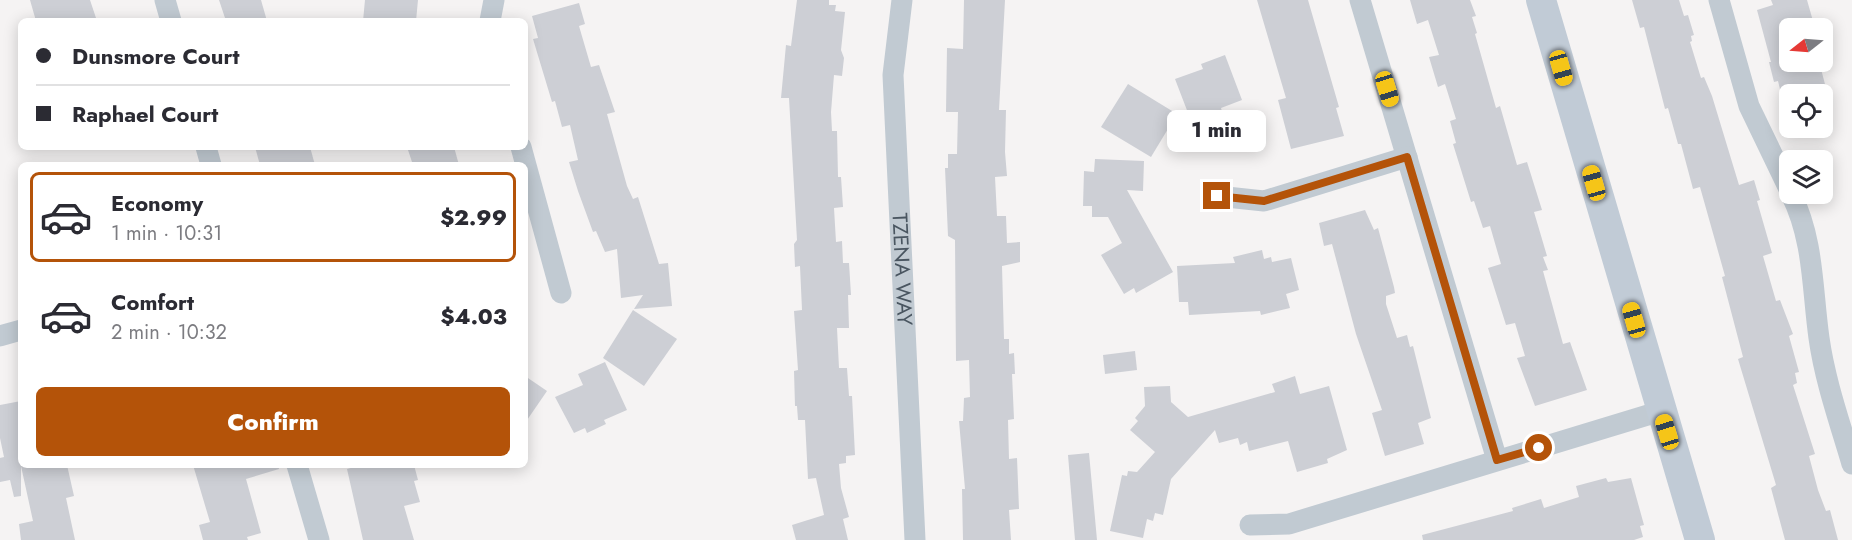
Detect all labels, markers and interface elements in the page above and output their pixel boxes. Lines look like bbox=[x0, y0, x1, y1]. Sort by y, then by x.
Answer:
north arrow bbox=[1779, 18, 1833, 72]
map controls bbox=[1779, 18, 1833, 204]
text: Dunsmore Court bbox=[72, 40, 240, 72]
car bbox=[1547, 48, 1575, 88]
car bbox=[1373, 69, 1401, 109]
button: locate bbox=[1779, 84, 1833, 138]
text: Raphael Court bbox=[72, 98, 218, 130]
callout: 1 min bbox=[1168, 109, 1266, 151]
text: 1 min bbox=[1191, 116, 1242, 145]
button: layers bbox=[1779, 150, 1833, 204]
car bbox=[1580, 163, 1608, 203]
route end bbox=[1203, 182, 1230, 209]
text: Economy bbox=[111, 187, 203, 219]
icon: car bbox=[39, 190, 93, 244]
text: $2.99 bbox=[440, 201, 507, 233]
street label: TZENA WAY bbox=[885, 212, 920, 326]
text: 1 min · 10:31 bbox=[111, 219, 222, 248]
text: Comfort bbox=[111, 286, 194, 318]
icon: car bbox=[39, 289, 93, 343]
text: $4.03 bbox=[441, 300, 507, 332]
car bbox=[1620, 300, 1648, 340]
text: 2 min · 10:32 bbox=[111, 318, 227, 347]
button: Confirm bbox=[36, 387, 510, 456]
car bbox=[1653, 412, 1681, 452]
route start bbox=[1525, 434, 1552, 461]

